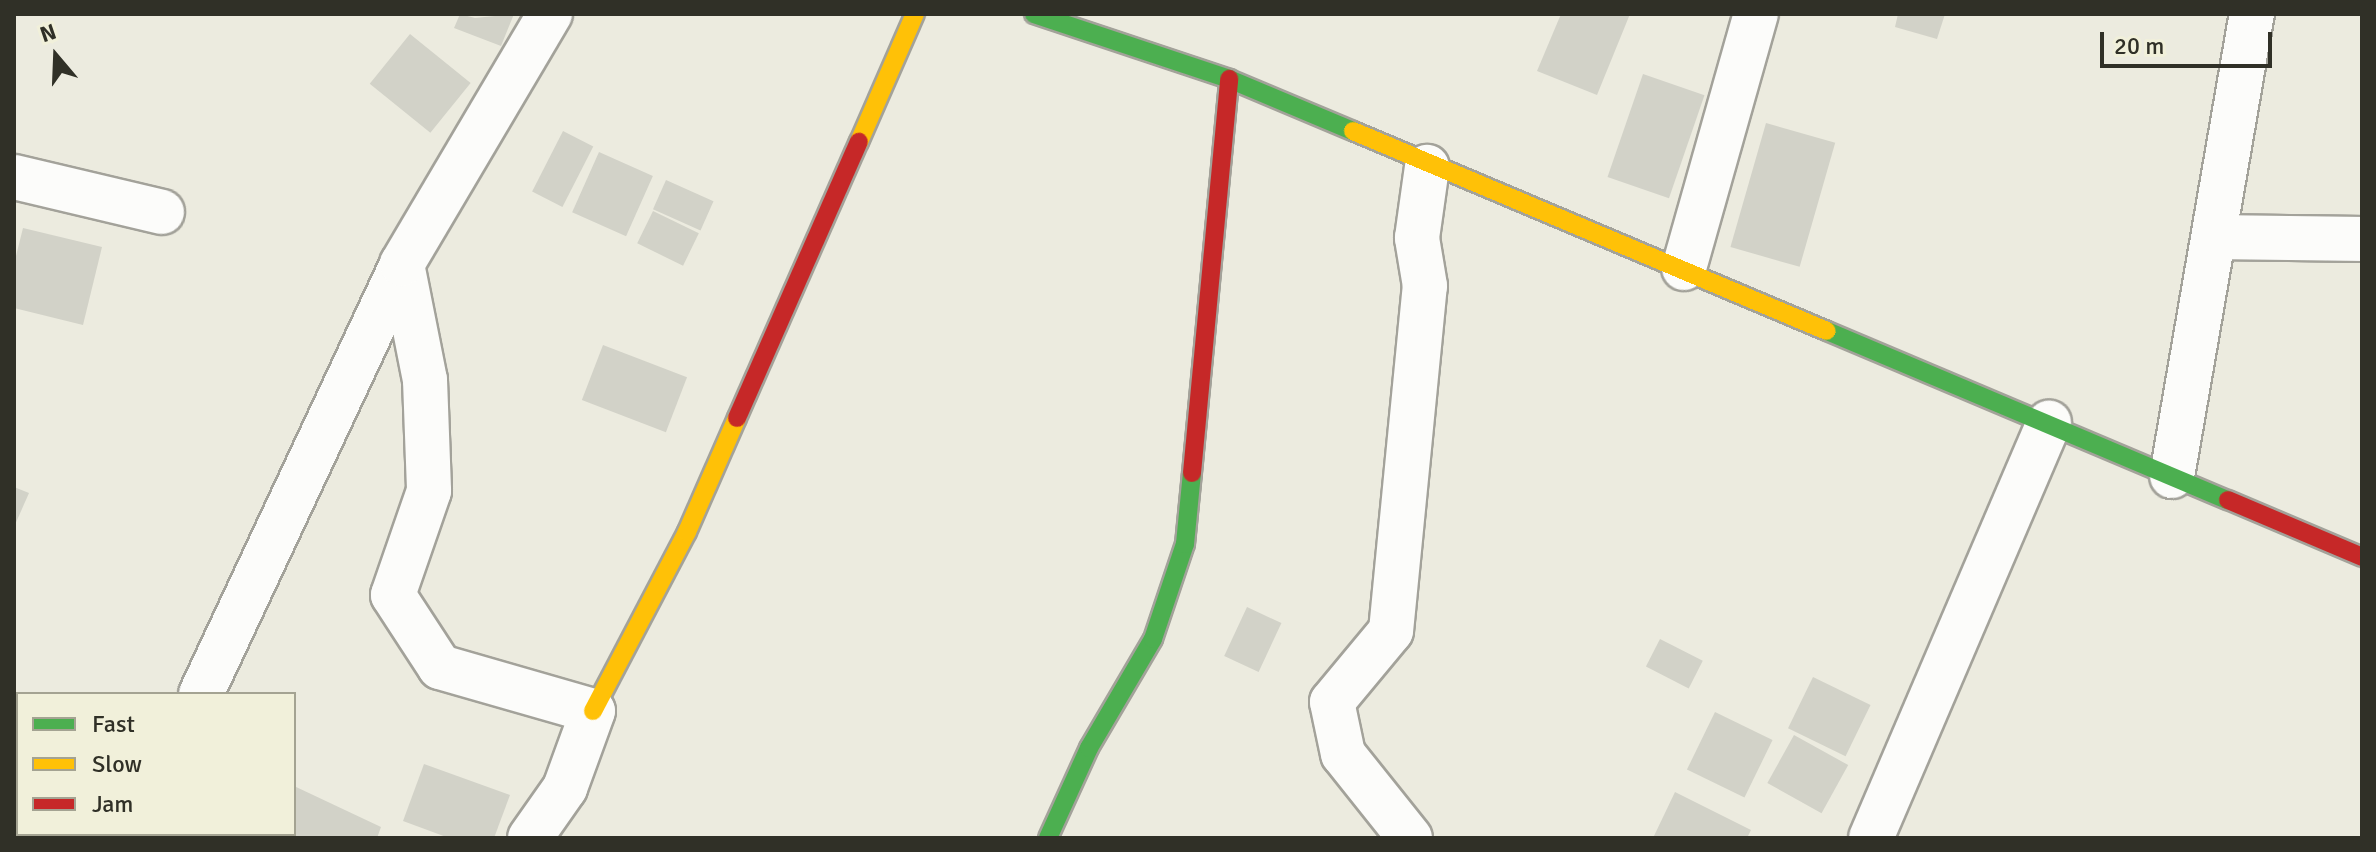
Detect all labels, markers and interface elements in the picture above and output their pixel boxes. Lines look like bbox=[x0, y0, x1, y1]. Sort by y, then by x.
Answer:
north arrow bbox=[16, 16, 96, 96]
scale bar bbox=[2104, 16, 2276, 66]
text: N bbox=[36, 18, 60, 48]
text: 20 m bbox=[2114, 31, 2164, 61]
legend bbox=[16, 692, 296, 836]
text: Fast bbox=[92, 709, 135, 739]
text: Slow bbox=[92, 749, 142, 779]
text: Jam bbox=[92, 789, 133, 819]

